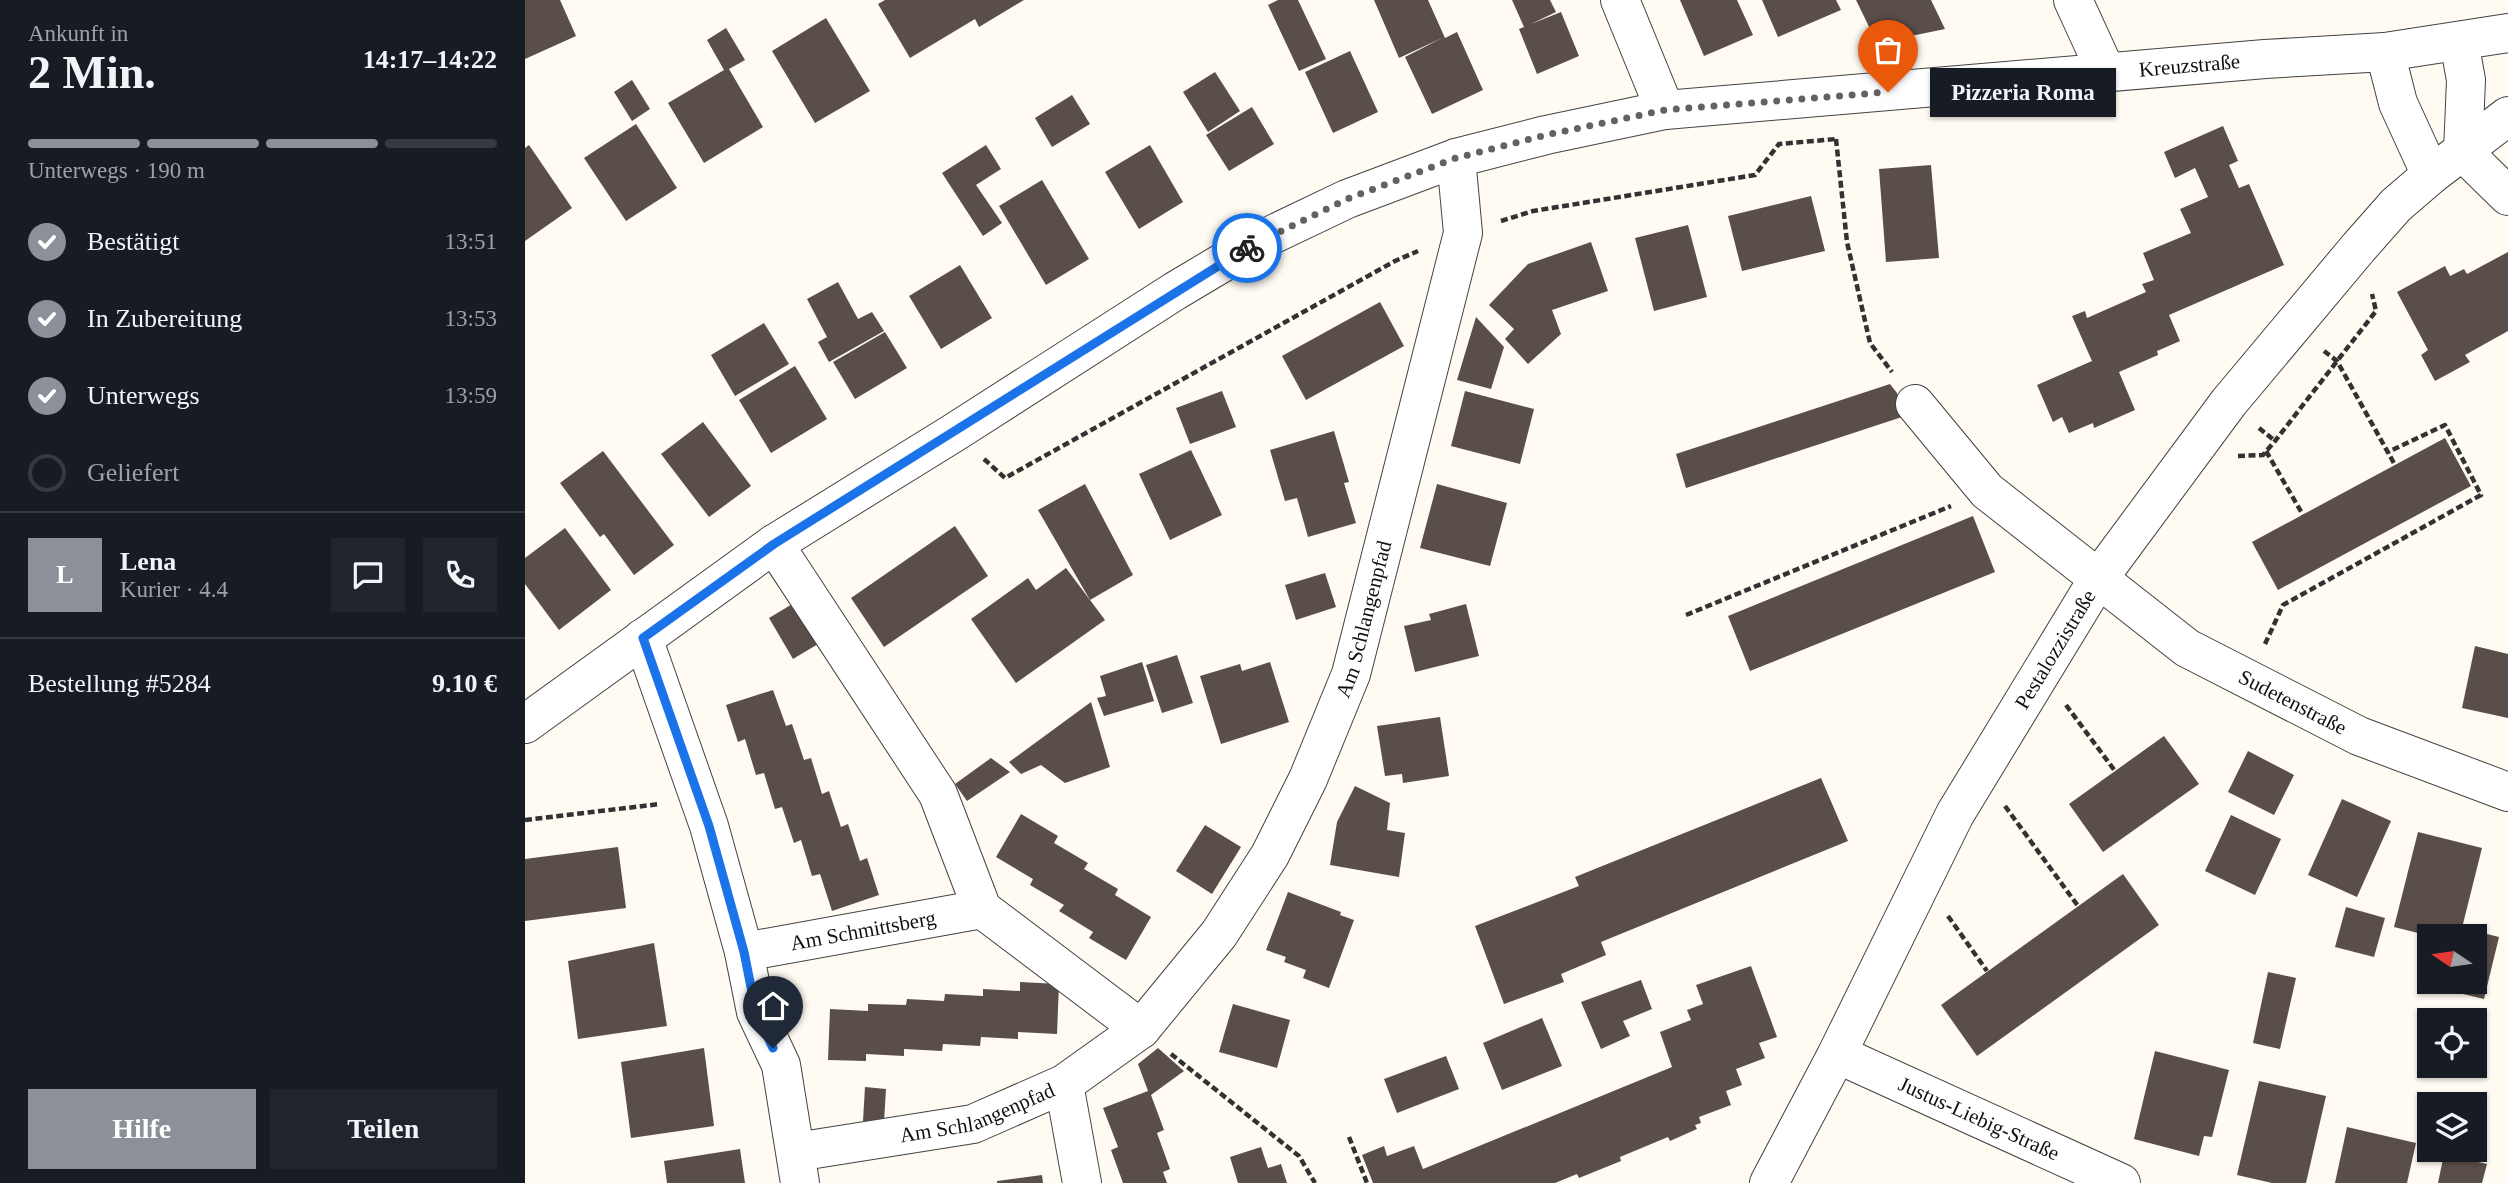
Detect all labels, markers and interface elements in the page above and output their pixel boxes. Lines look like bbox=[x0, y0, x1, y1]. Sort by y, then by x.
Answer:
pin bbox=[1858, 20, 1918, 92]
text: Ankunft in bbox=[28, 21, 128, 46]
icon: bag bbox=[1869, 31, 1907, 69]
text: 14:17–14:22 bbox=[363, 45, 497, 74]
text: 2 Min. bbox=[28, 47, 156, 98]
street label: Kreuzstraße bbox=[2138, 49, 2241, 82]
callout: Pizzeria Roma bbox=[1930, 68, 2115, 116]
text: Pizzeria Roma bbox=[1951, 80, 2095, 105]
text: Unterwegs · 190 m bbox=[28, 158, 205, 183]
courier bbox=[1212, 213, 1282, 283]
icon: check bbox=[28, 223, 66, 261]
text: Bestätigt bbox=[87, 227, 179, 256]
text: 13:51 bbox=[445, 229, 497, 254]
icon: bike bbox=[1228, 229, 1266, 267]
icon: check bbox=[28, 300, 66, 338]
text: In Zubereitung bbox=[87, 304, 242, 333]
text: 13:53 bbox=[445, 306, 497, 331]
icon: check bbox=[28, 377, 66, 415]
text: Unterwegs bbox=[87, 381, 200, 410]
text: 13:59 bbox=[445, 383, 497, 408]
text: Geliefert bbox=[87, 458, 179, 487]
button: chat bbox=[331, 538, 405, 612]
button: phone bbox=[423, 538, 497, 612]
street label: Am Schlangenpfad bbox=[1331, 538, 1397, 701]
text: Lena bbox=[120, 547, 176, 576]
text: L bbox=[56, 560, 74, 589]
text: Kurier · 4.4 bbox=[120, 577, 228, 602]
street label: Pestalozzistraße bbox=[2010, 585, 2101, 713]
street label: Sudetenstraße bbox=[2235, 665, 2351, 740]
text: Bestellung #5284 bbox=[28, 669, 211, 698]
text: 9.10 € bbox=[432, 669, 497, 698]
street label: Am Schmittsberg bbox=[788, 905, 938, 955]
north arrow bbox=[2417, 924, 2487, 994]
map controls bbox=[2417, 924, 2487, 1162]
pin bbox=[743, 976, 803, 1048]
icon: home bbox=[754, 987, 792, 1025]
button: locate bbox=[2417, 1008, 2487, 1078]
street label: Justus-Liebig-Straße bbox=[1895, 1072, 2063, 1165]
street label: Am Schlangenpfad bbox=[898, 1078, 1058, 1147]
button: Hilfe bbox=[28, 1089, 256, 1169]
button: Teilen bbox=[270, 1089, 497, 1169]
button: layers bbox=[2417, 1092, 2487, 1162]

